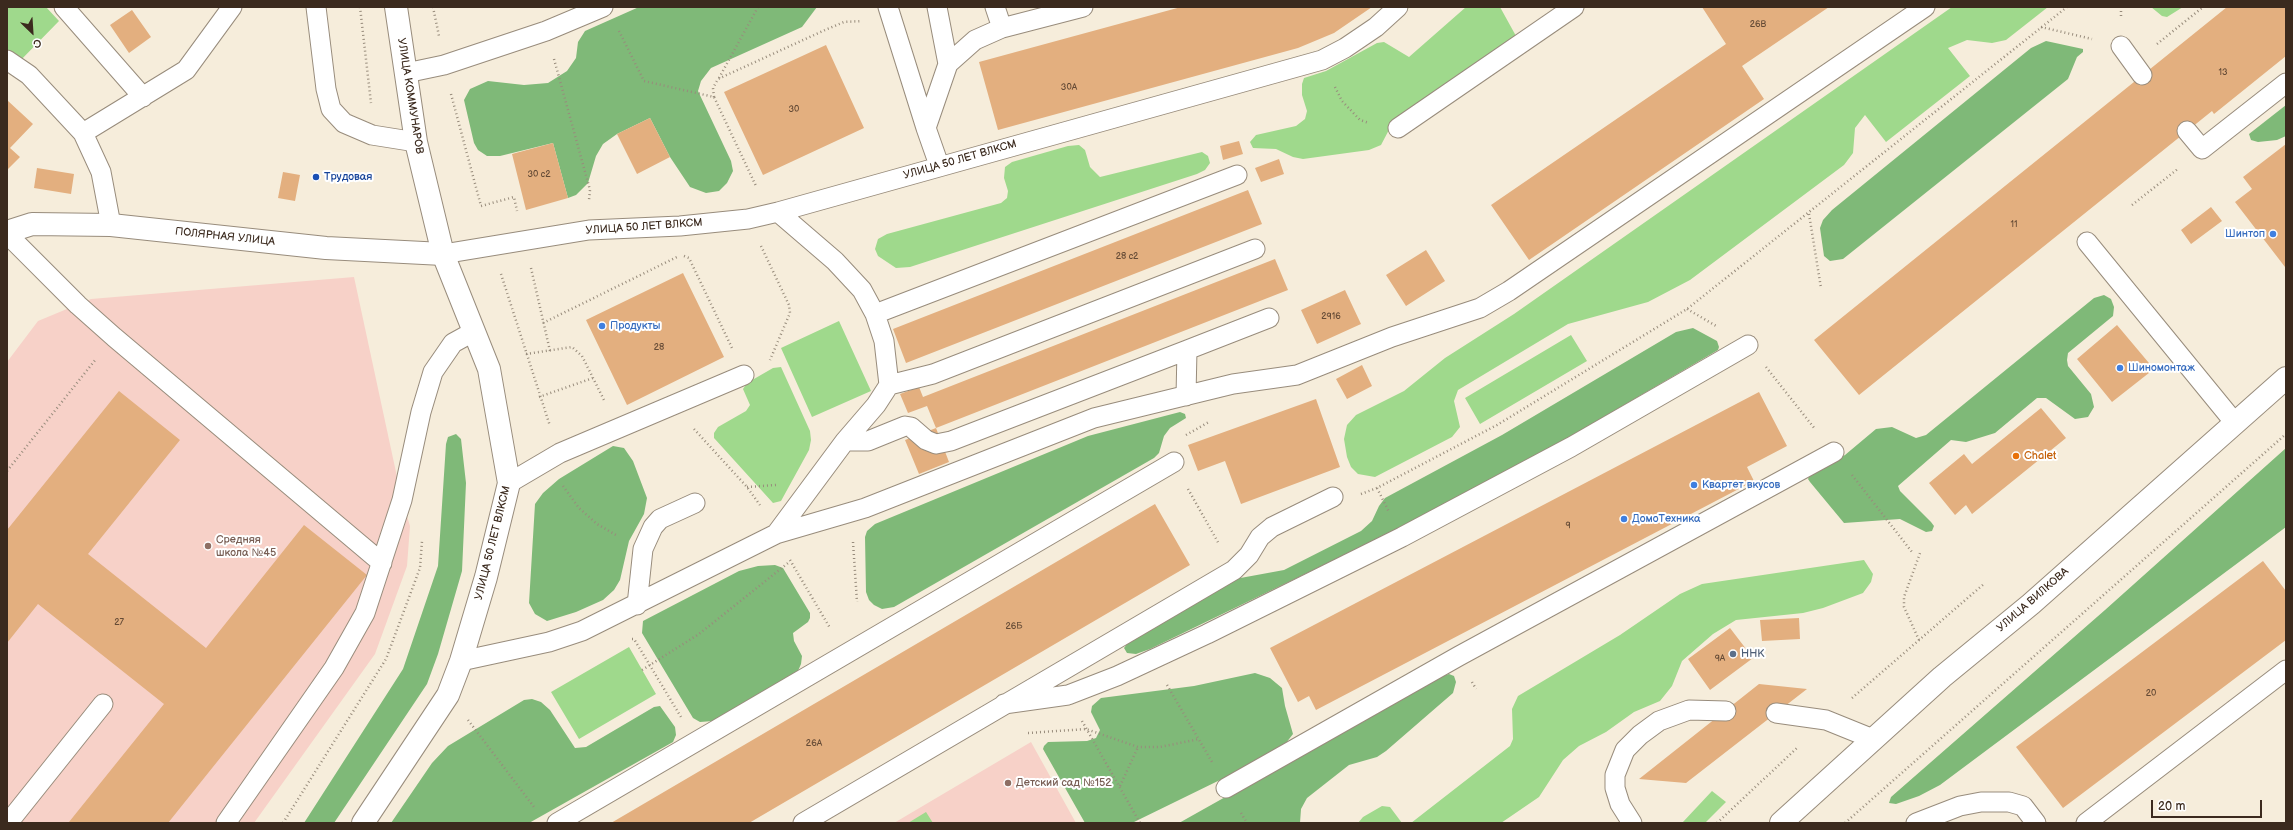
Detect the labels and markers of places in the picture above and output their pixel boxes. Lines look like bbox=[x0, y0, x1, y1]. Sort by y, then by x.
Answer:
place label: Трудовая bbox=[324, 170, 372, 184]
marker: Трудовая bbox=[311, 172, 321, 182]
place label: Шинтоп bbox=[2225, 227, 2265, 241]
marker: Шинтоп bbox=[2268, 229, 2278, 239]
place label: Продукты bbox=[610, 319, 661, 333]
marker: Продукты bbox=[597, 321, 607, 331]
place label: Шиномонтаж bbox=[2128, 361, 2195, 375]
marker: Шиномонтаж bbox=[2115, 363, 2125, 373]
place label: Chalet bbox=[2024, 449, 2056, 463]
marker: Chalet bbox=[2011, 451, 2021, 461]
place label: Квартет вкусов bbox=[1702, 478, 1780, 492]
marker: Квартет вкусов bbox=[1689, 480, 1699, 490]
place label: ДомоТехника bbox=[1632, 512, 1701, 526]
marker: ДомоТехника bbox=[1619, 514, 1629, 524]
place label: Средняя школа №45 bbox=[216, 533, 276, 559]
marker: Средняя школа №45 bbox=[203, 541, 213, 551]
place label: ННК bbox=[1741, 647, 1764, 661]
marker: ННК bbox=[1728, 649, 1738, 659]
place label: Детский сад №152 bbox=[1016, 776, 1112, 790]
marker: Детский сад №152 bbox=[1003, 778, 1013, 788]

